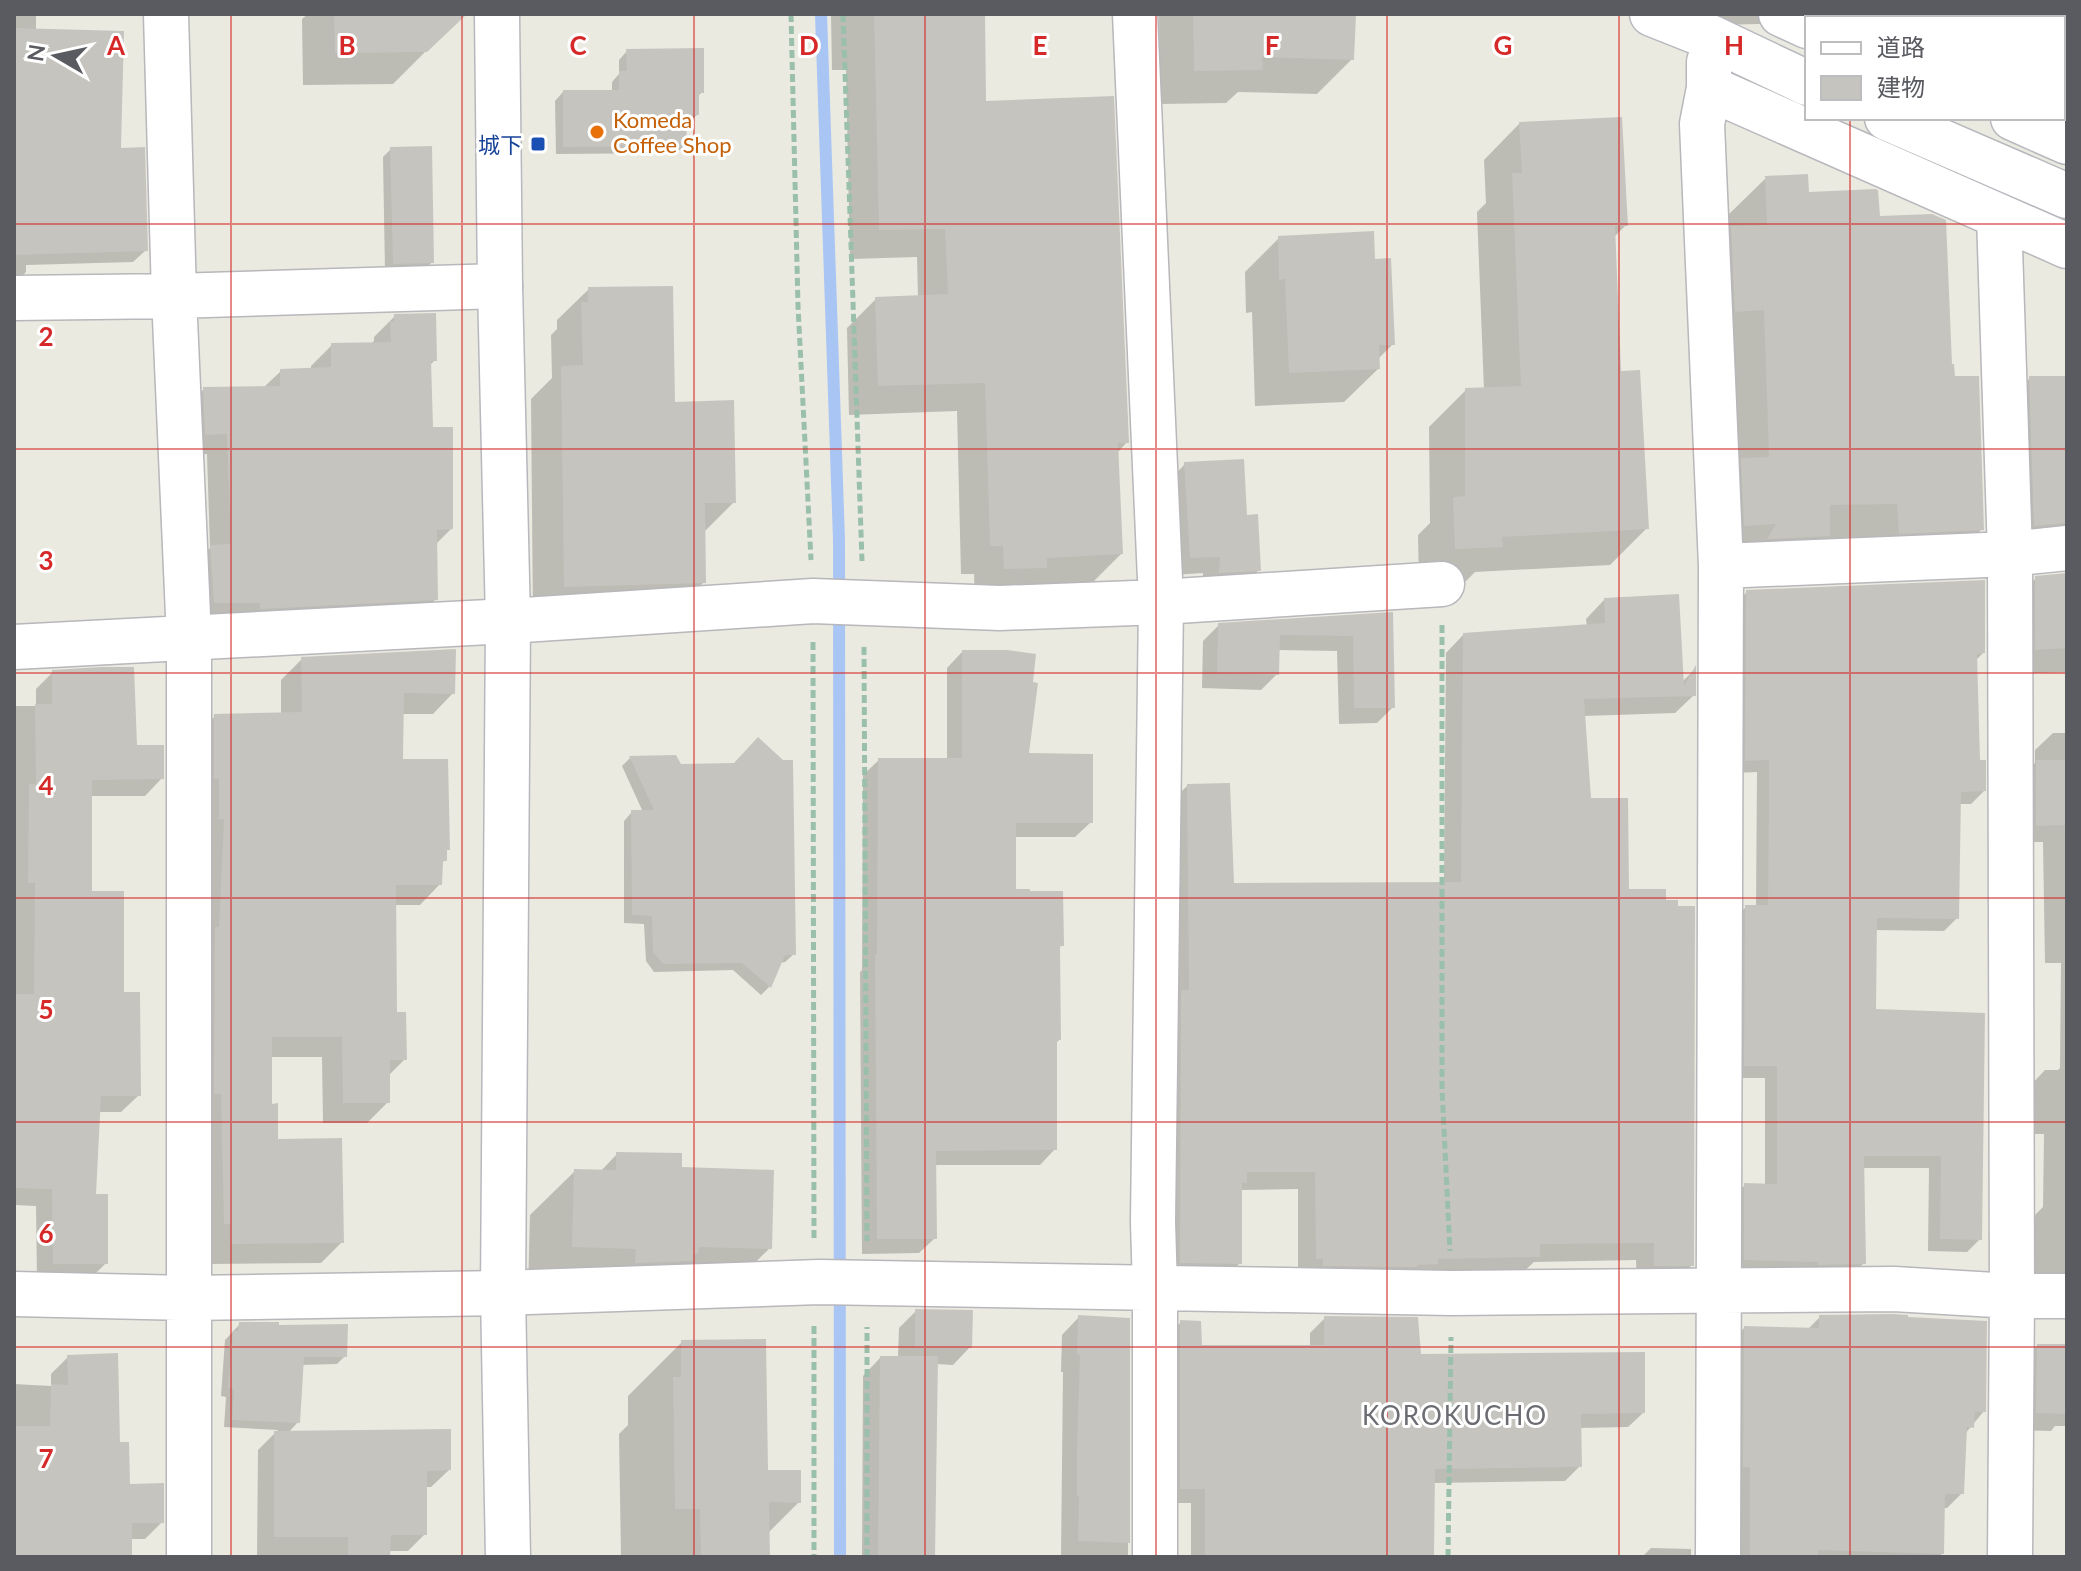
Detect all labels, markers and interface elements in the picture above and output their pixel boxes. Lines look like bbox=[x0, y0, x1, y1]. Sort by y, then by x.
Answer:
north arrow bbox=[16, 16, 96, 96]
legend bbox=[1805, 16, 2065, 120]
text: A bbox=[106, 29, 126, 61]
text: B bbox=[338, 29, 356, 61]
text: C bbox=[569, 29, 587, 61]
text: D bbox=[799, 29, 819, 61]
text: E bbox=[1033, 29, 1047, 61]
text: F bbox=[1265, 29, 1279, 61]
text: G bbox=[1494, 29, 1512, 61]
text: H bbox=[1724, 29, 1744, 61]
text: 道路 bbox=[1877, 32, 1925, 61]
text: N bbox=[21, 42, 50, 63]
text: 建物 bbox=[1877, 72, 1925, 101]
place label: Komeda Coffee Shop bbox=[613, 106, 732, 158]
marker: Komeda Coffee Shop bbox=[588, 123, 606, 141]
place label: 城下 bbox=[478, 131, 522, 158]
marker: 城下 bbox=[529, 135, 547, 153]
text: 2 bbox=[38, 320, 54, 352]
text: 3 bbox=[38, 544, 54, 576]
text: 4 bbox=[38, 769, 54, 801]
text: 5 bbox=[38, 993, 54, 1025]
text: 6 bbox=[38, 1217, 54, 1249]
district label: KOROKUCHO bbox=[1362, 1399, 1548, 1431]
text: 7 bbox=[38, 1442, 54, 1474]

